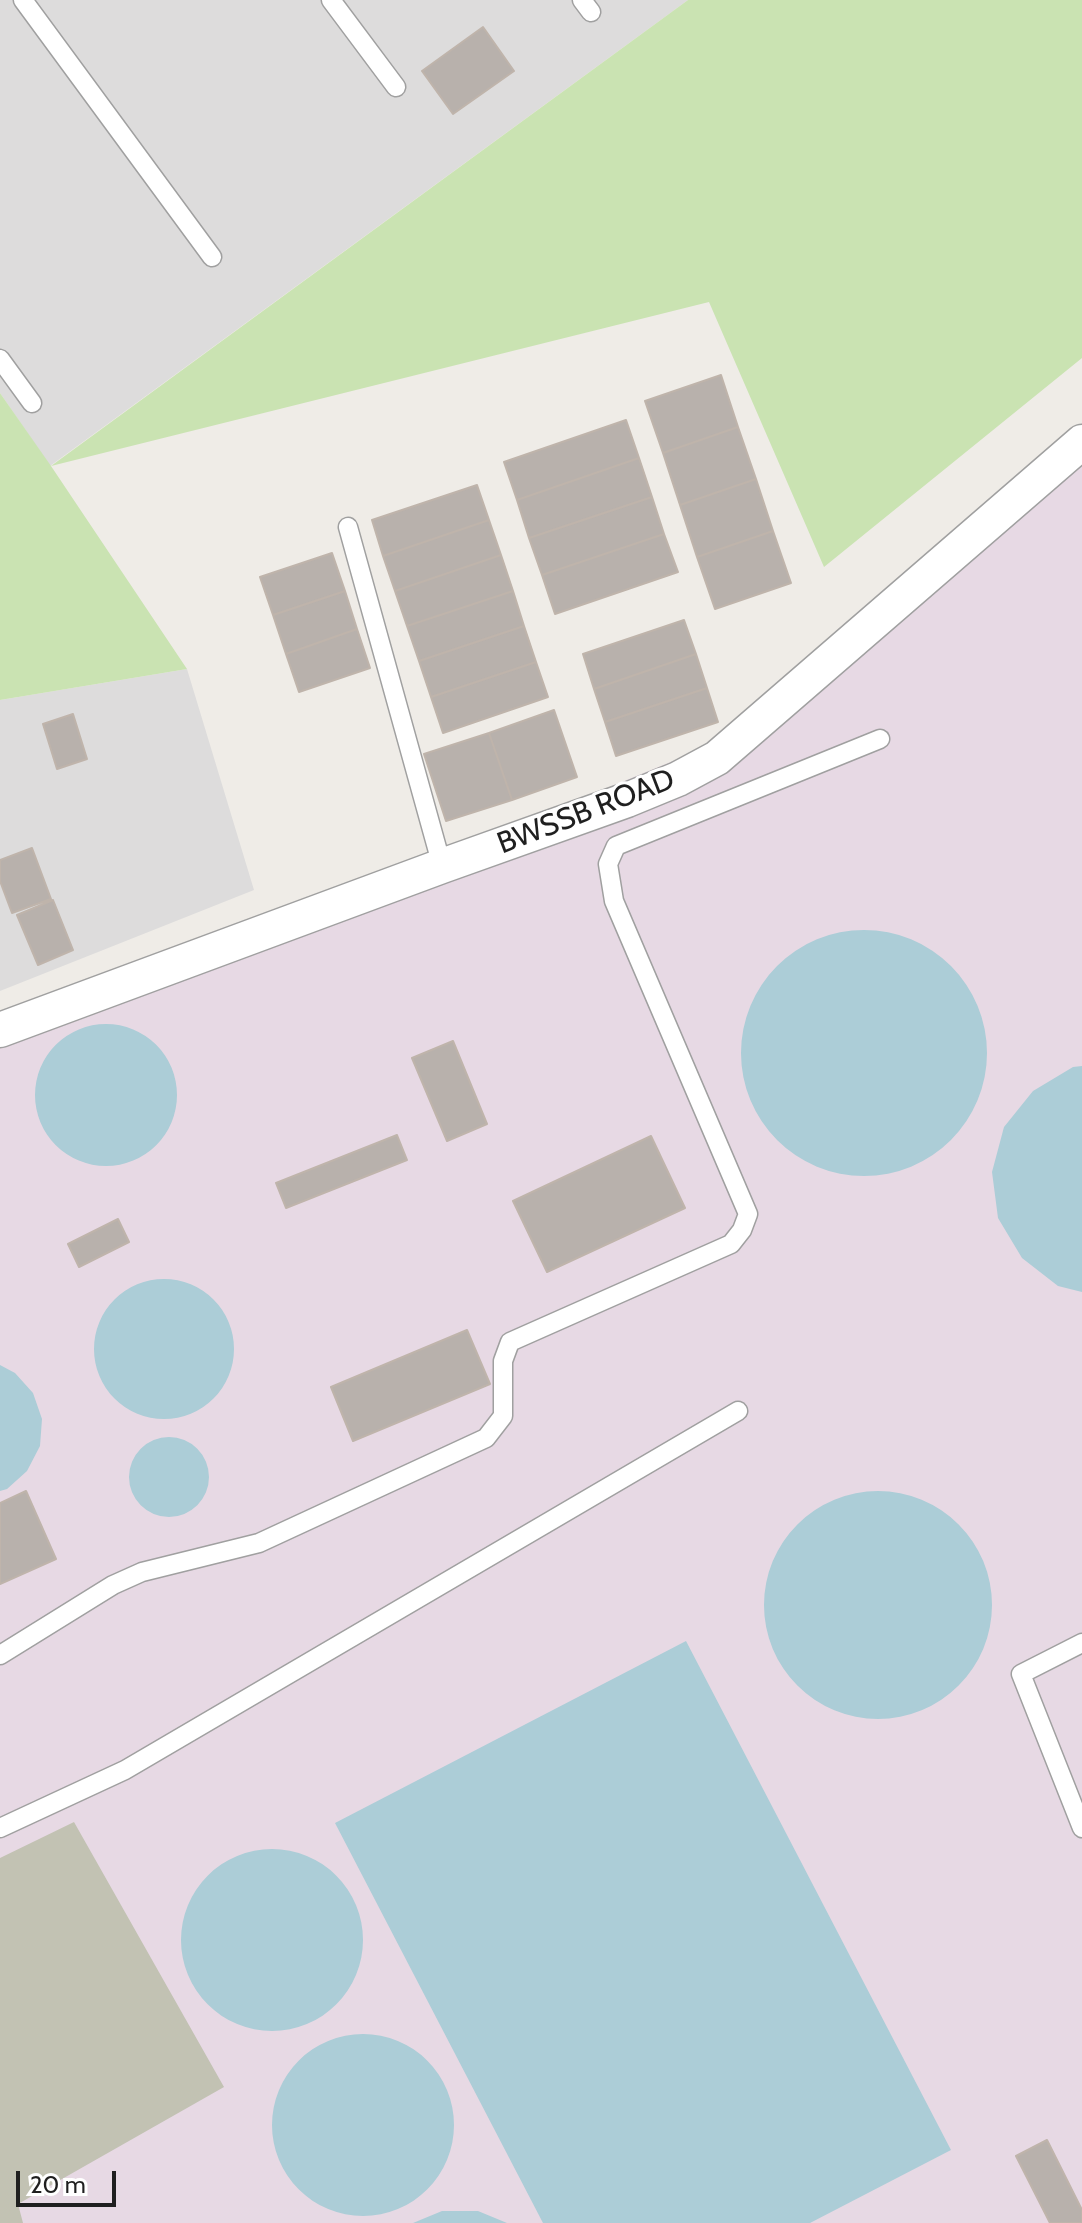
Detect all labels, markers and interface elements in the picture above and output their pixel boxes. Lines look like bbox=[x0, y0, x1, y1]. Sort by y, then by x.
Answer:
street label: BWSSB ROAD bbox=[492, 762, 680, 862]
scale bar bbox=[20, 2155, 120, 2205]
text: 20 m bbox=[30, 2170, 86, 2199]

